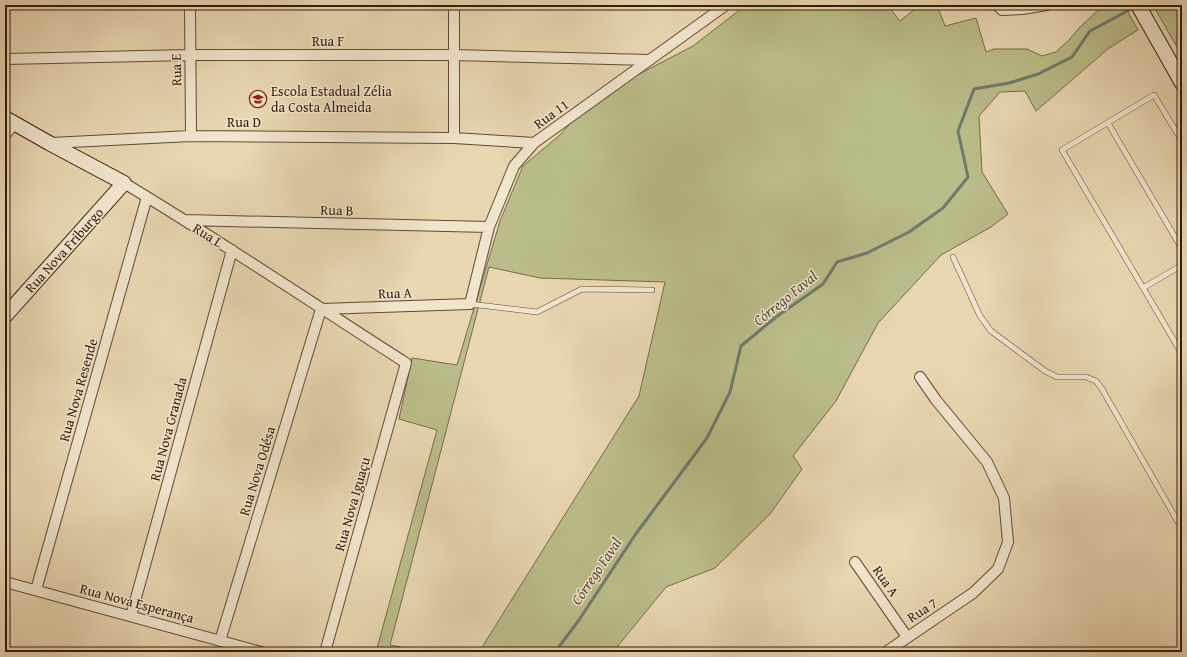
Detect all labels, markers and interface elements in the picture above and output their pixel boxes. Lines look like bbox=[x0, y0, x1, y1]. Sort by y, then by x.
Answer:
street label: Rua F bbox=[312, 31, 344, 51]
street label: Rua E bbox=[166, 54, 186, 86]
place label: Escola Estadual Zélia da Costa Almeida bbox=[271, 81, 392, 117]
school or university icon: Escola Estadual Zélia da Costa Almeida bbox=[248, 89, 268, 109]
street label: Rua 11 bbox=[529, 94, 573, 134]
street label: Rua D bbox=[227, 112, 261, 132]
street label: Rua B bbox=[320, 200, 354, 220]
street label: Rua Nova Friburgo bbox=[20, 203, 108, 297]
street label: Rua L bbox=[189, 218, 227, 252]
water label: Córrego Faval bbox=[748, 265, 822, 330]
street label: Rua A bbox=[378, 282, 413, 304]
street label: Rua Nova Resende bbox=[54, 336, 102, 444]
street label: Rua Nova Granada bbox=[145, 374, 192, 483]
street label: Rua Nova Odésa bbox=[234, 424, 280, 518]
street label: Rua Nova Iguaçu bbox=[329, 454, 375, 553]
water label: Córrego Faval bbox=[566, 533, 626, 609]
street label: Rua A bbox=[868, 561, 904, 601]
street label: Rua Nova Esperança bbox=[78, 578, 197, 628]
street label: Rua 7 bbox=[903, 593, 941, 627]

